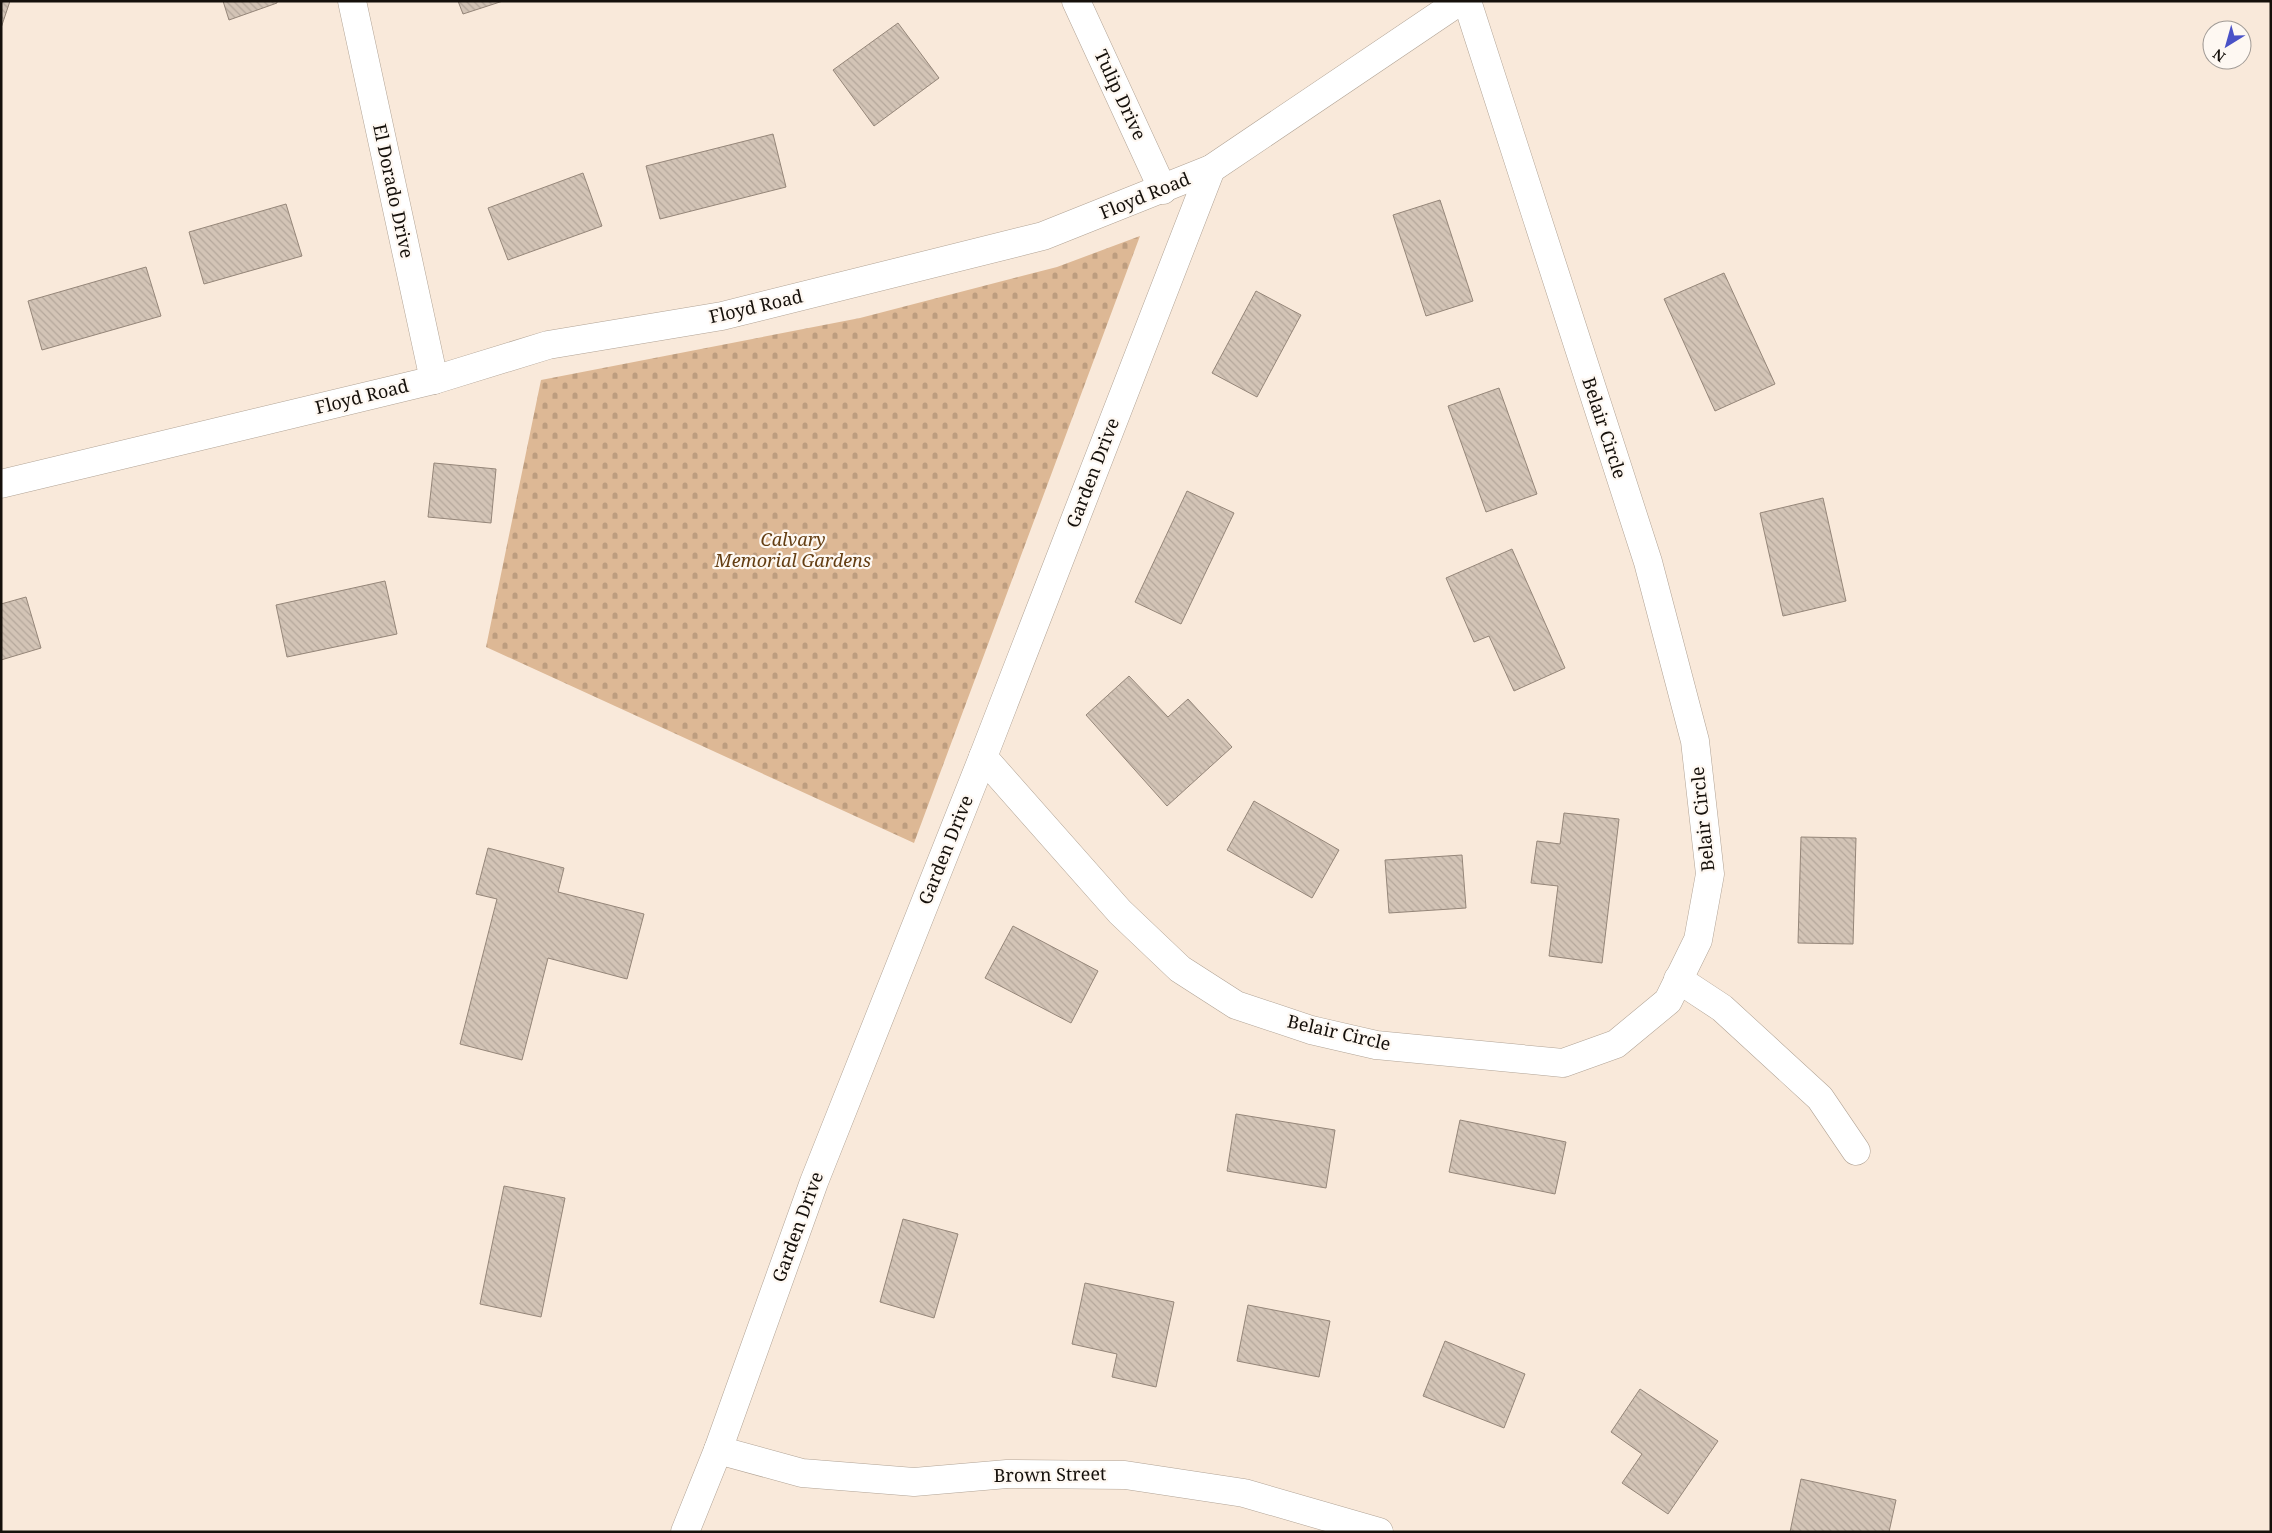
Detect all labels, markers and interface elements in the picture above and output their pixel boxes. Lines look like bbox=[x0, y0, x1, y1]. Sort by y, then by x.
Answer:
north arrow bbox=[2202, 20, 2252, 70]
text: N bbox=[2209, 45, 2229, 67]
street label: Tulip Drive bbox=[1090, 46, 1152, 144]
street label: El Dorado Drive bbox=[368, 121, 420, 260]
street label: Floyd Road bbox=[1096, 166, 1193, 224]
street label: Floyd Road bbox=[707, 284, 805, 328]
street label: Floyd Road bbox=[313, 373, 411, 419]
street label: Belair Circle bbox=[1577, 374, 1633, 482]
street label: Garden Drive bbox=[1060, 414, 1124, 531]
park label: Calvary Memorial Gardens bbox=[714, 527, 871, 572]
street label: Belair Circle bbox=[1685, 765, 1719, 873]
street label: Garden Drive bbox=[912, 791, 978, 908]
street label: Belair Circle bbox=[1285, 1008, 1393, 1056]
street label: Garden Drive bbox=[766, 1168, 828, 1285]
street label: Brown Street bbox=[993, 1461, 1107, 1487]

